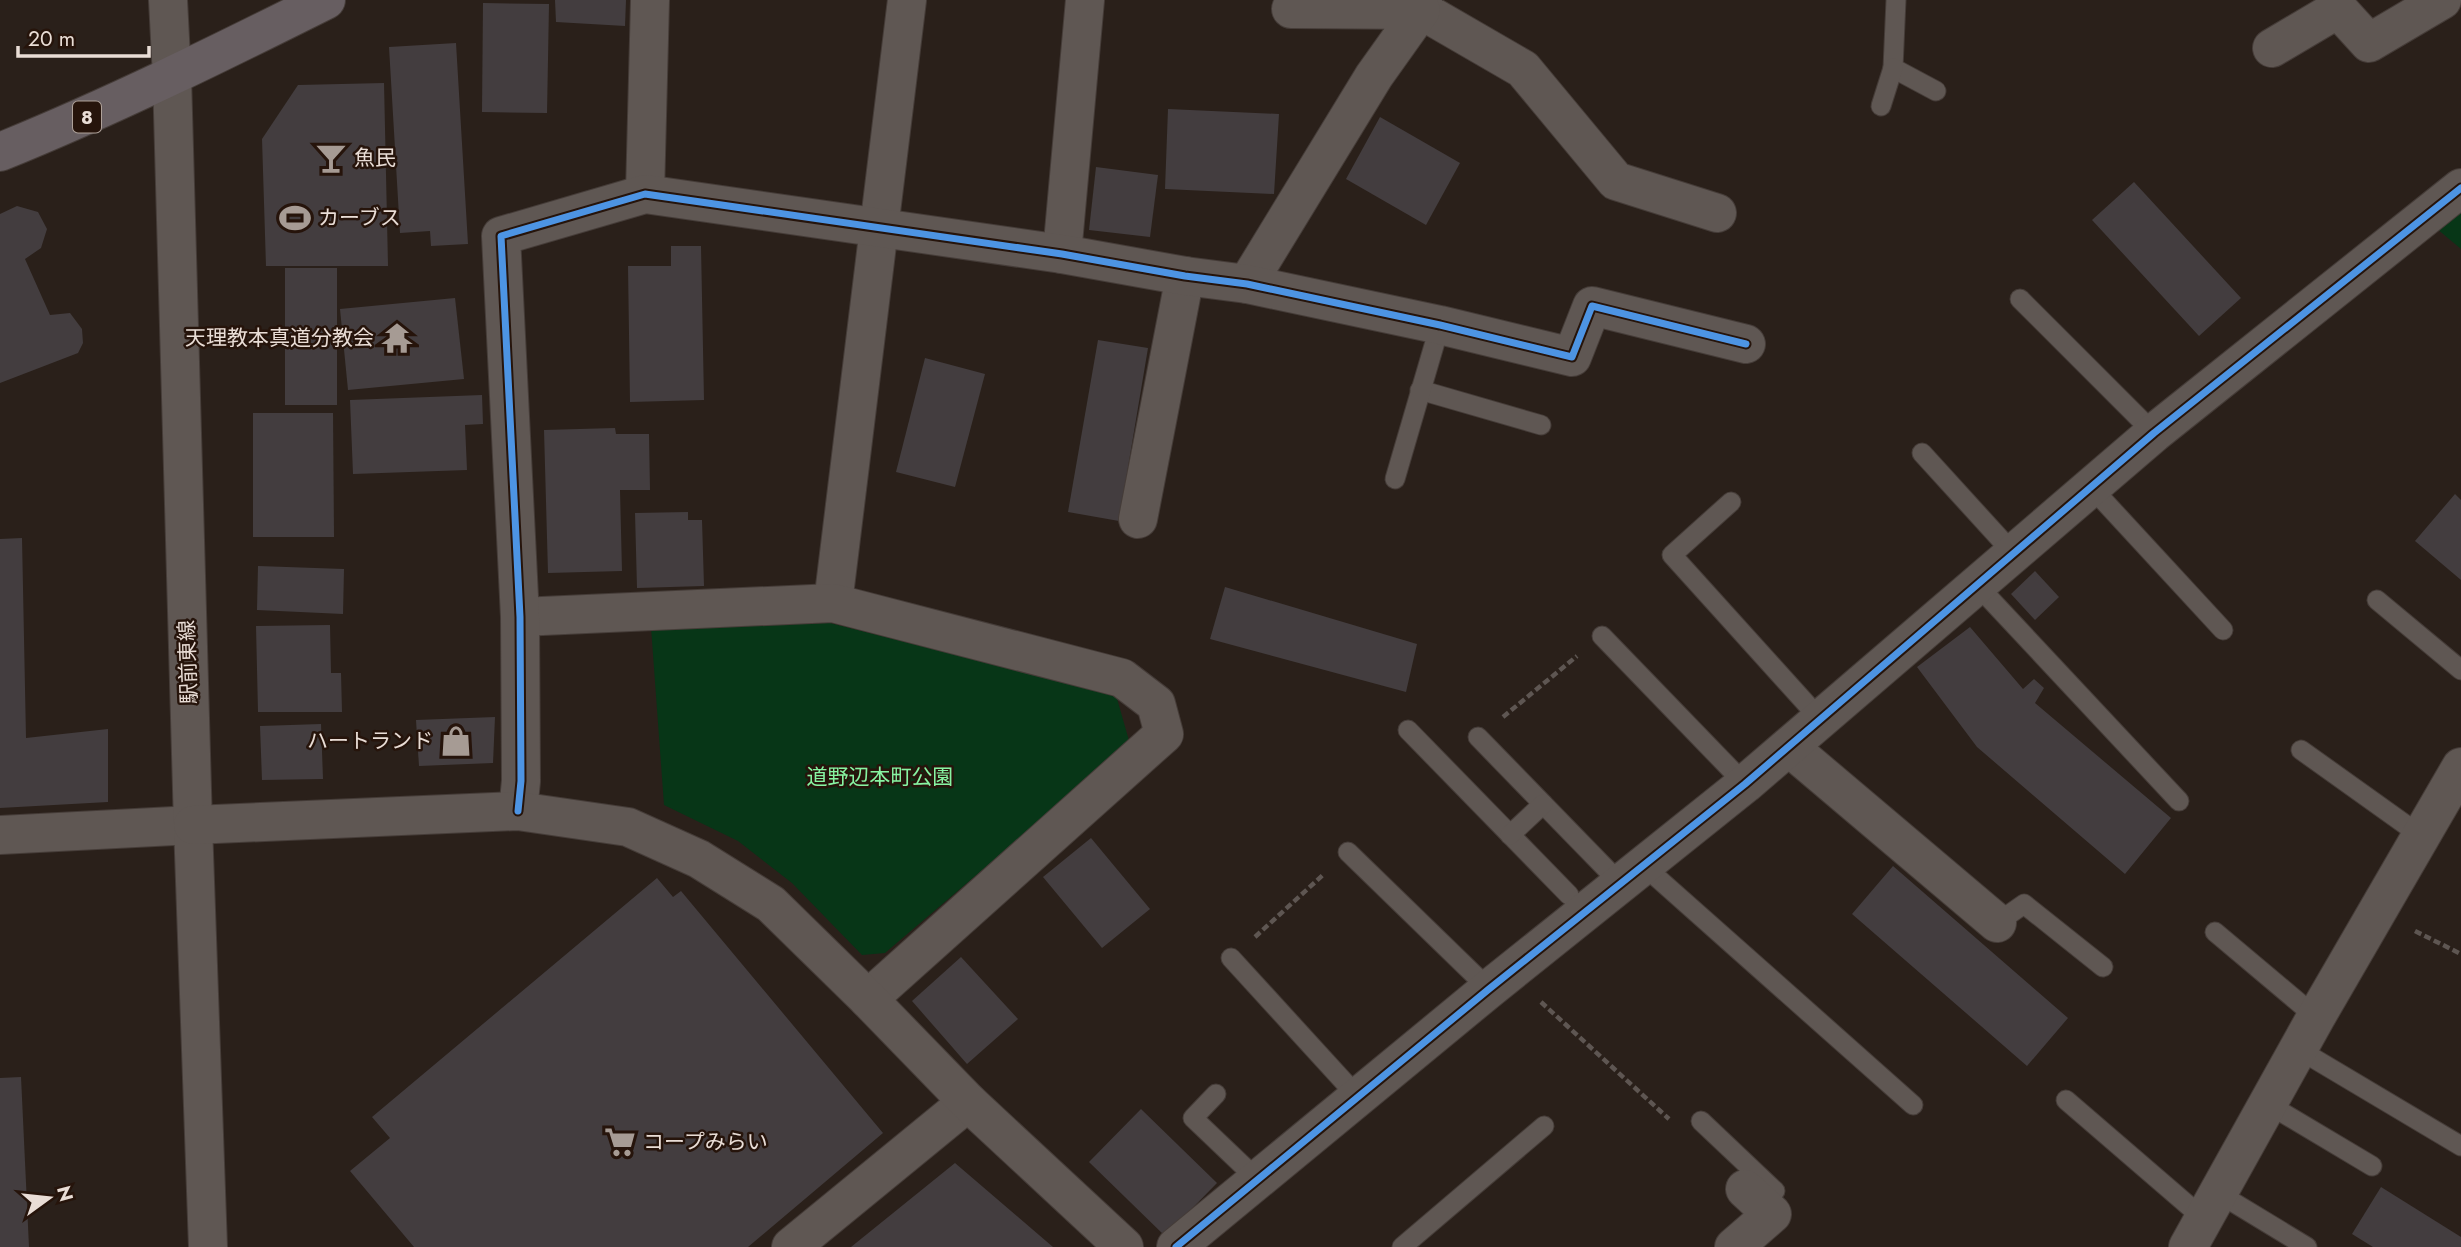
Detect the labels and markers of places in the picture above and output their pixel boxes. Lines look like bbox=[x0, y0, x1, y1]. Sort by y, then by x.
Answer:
bar icon: 魚民 bbox=[314, 141, 348, 175]
place label: 魚民 bbox=[354, 143, 396, 173]
sports icon: カーブス bbox=[278, 201, 312, 235]
place label: カーブス bbox=[318, 203, 401, 233]
temple icon: 天理教本真道分教会 bbox=[380, 321, 414, 355]
place label: 天理教本真道分教会 bbox=[185, 323, 374, 353]
shop icon: ハートランド bbox=[439, 724, 473, 758]
place label: ハートランド bbox=[307, 726, 433, 756]
supermarket icon: コープみらい bbox=[603, 1125, 637, 1159]
place label: コープみらい bbox=[643, 1127, 768, 1157]

